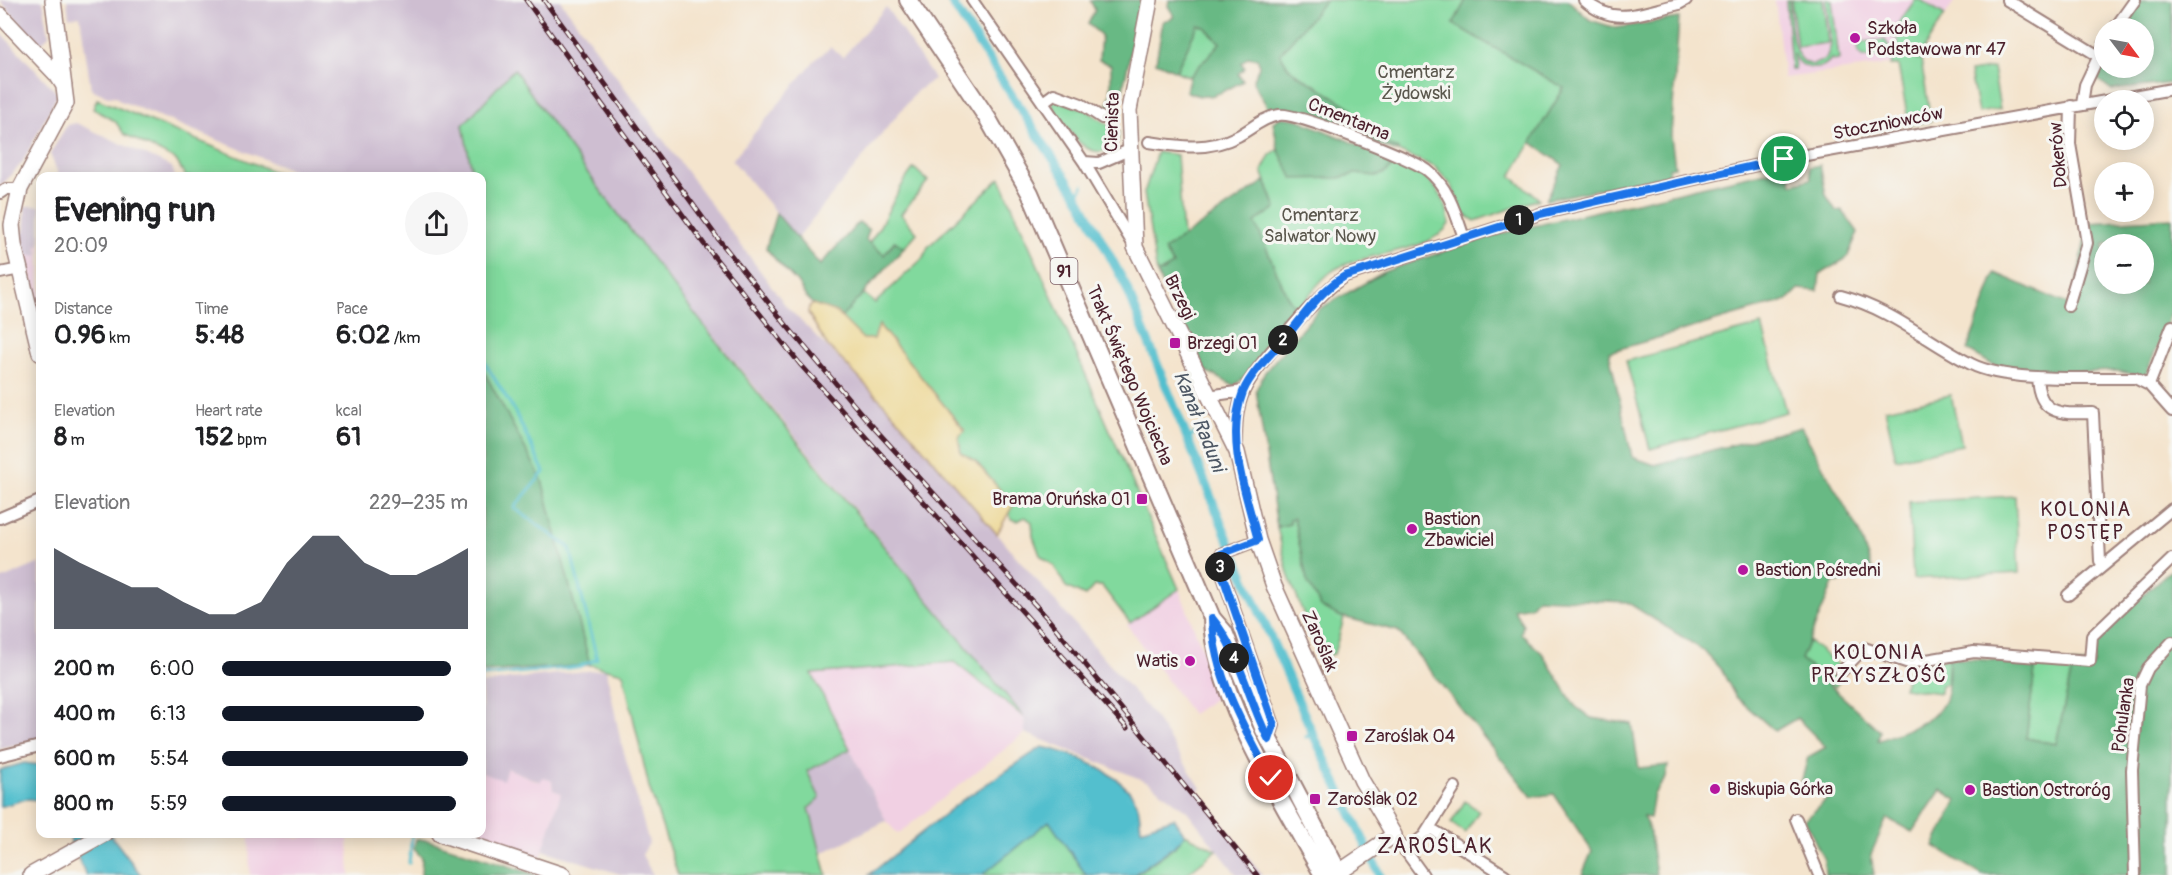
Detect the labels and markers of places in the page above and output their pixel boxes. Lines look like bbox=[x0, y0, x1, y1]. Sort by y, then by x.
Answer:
place label: Szkoła Podstawowa nr 47 bbox=[1867, 17, 2006, 61]
marker: Szkoła Podstawowa nr 47 bbox=[1848, 31, 1862, 45]
pin bbox=[1758, 133, 1809, 184]
pin: 1 bbox=[1504, 205, 1534, 235]
pin: 2 bbox=[1268, 325, 1298, 355]
place label: Brzegi 01 bbox=[1187, 332, 1257, 355]
marker: Brzegi 01 bbox=[1168, 336, 1182, 350]
place label: Brama Oruńska 01 bbox=[992, 488, 1130, 511]
marker: Brama Oruńska 01 bbox=[1135, 492, 1149, 506]
place label: Bastion Zbawiciel bbox=[1424, 508, 1494, 552]
marker: Bastion Zbawiciel bbox=[1405, 522, 1419, 536]
pin: 3 bbox=[1205, 552, 1235, 582]
place label: Bastion Pośredni bbox=[1755, 559, 1880, 582]
marker: Bastion Pośredni bbox=[1736, 563, 1750, 577]
pin: 4 bbox=[1219, 643, 1249, 673]
place label: Watis bbox=[1136, 650, 1178, 673]
marker: Watis bbox=[1183, 654, 1197, 668]
place label: Zaroślak 04 bbox=[1364, 725, 1456, 748]
marker: Zaroślak 04 bbox=[1345, 729, 1359, 743]
pin bbox=[1245, 752, 1296, 803]
place label: Biskupia Górka bbox=[1727, 778, 1833, 801]
place label: Bastion Ostroróg bbox=[1982, 779, 2110, 802]
marker: Biskupia Górka bbox=[1708, 782, 1722, 796]
marker: Bastion Ostroróg bbox=[1963, 783, 1977, 797]
place label: Zaroślak 02 bbox=[1327, 788, 1418, 811]
marker: Zaroślak 02 bbox=[1308, 792, 1322, 806]

